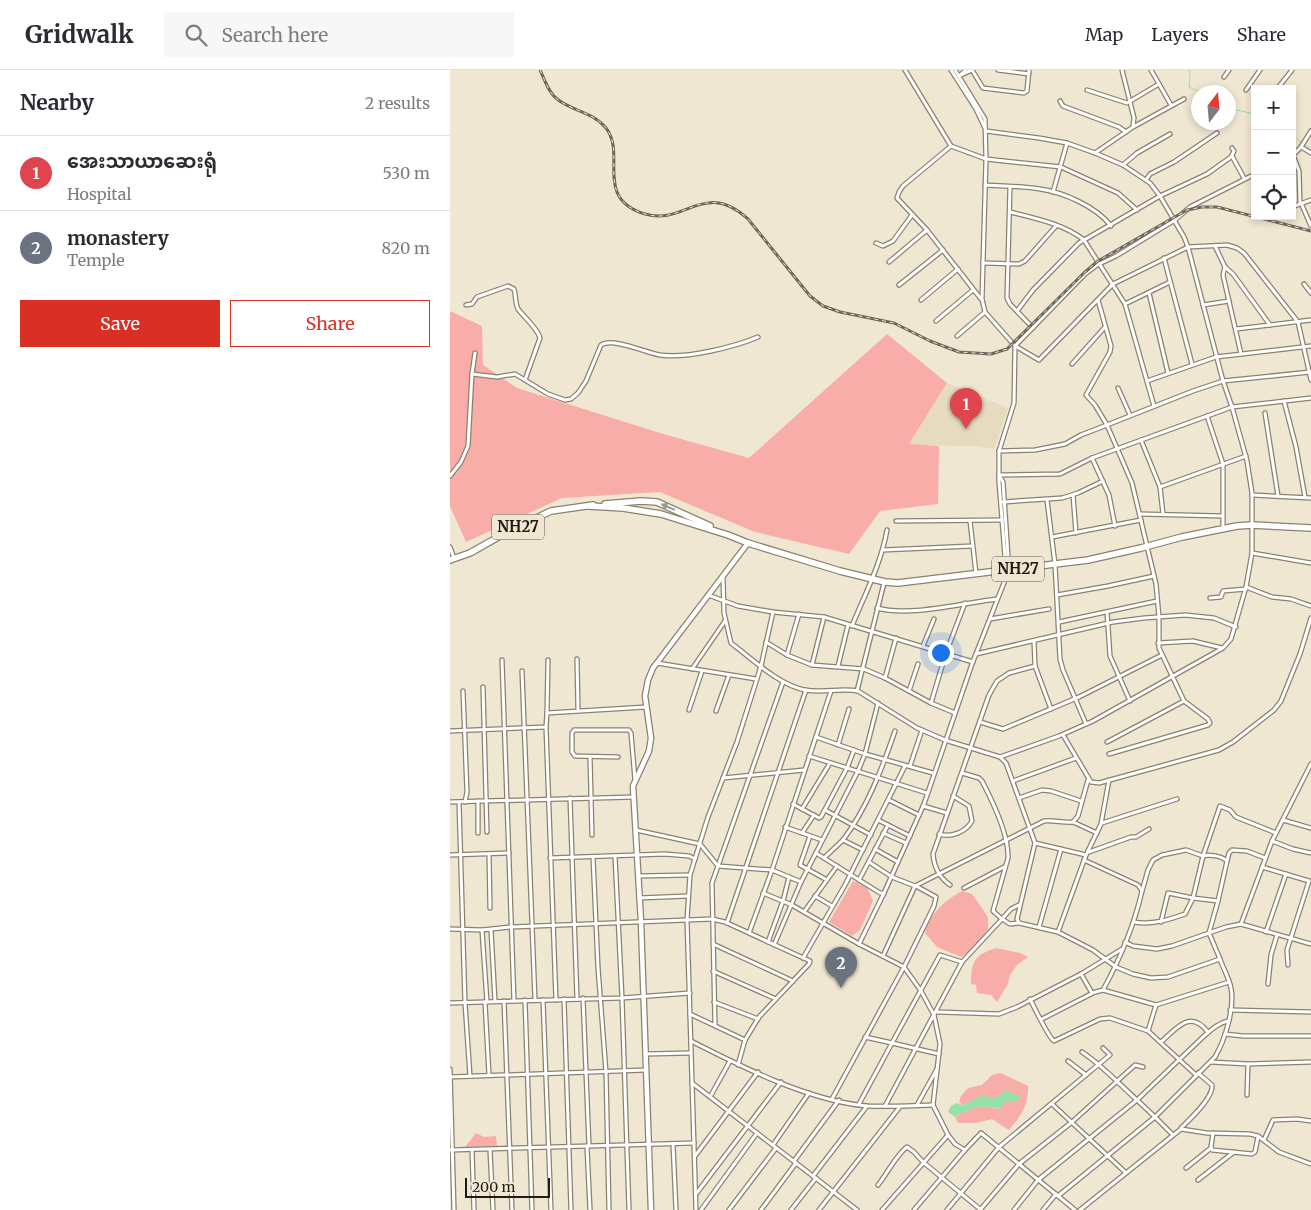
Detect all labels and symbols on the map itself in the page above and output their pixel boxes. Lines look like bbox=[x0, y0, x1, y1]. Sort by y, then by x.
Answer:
north arrow bbox=[1191, 85, 1236, 130]
pin: 1 bbox=[950, 388, 982, 429]
one-way arrow bbox=[661, 502, 675, 510]
road number: NH27 bbox=[492, 514, 544, 540]
road number: NH27 bbox=[992, 556, 1044, 582]
your location bbox=[928, 640, 954, 666]
pin: 2 bbox=[825, 947, 857, 988]
scale bar bbox=[465, 1175, 550, 1198]

